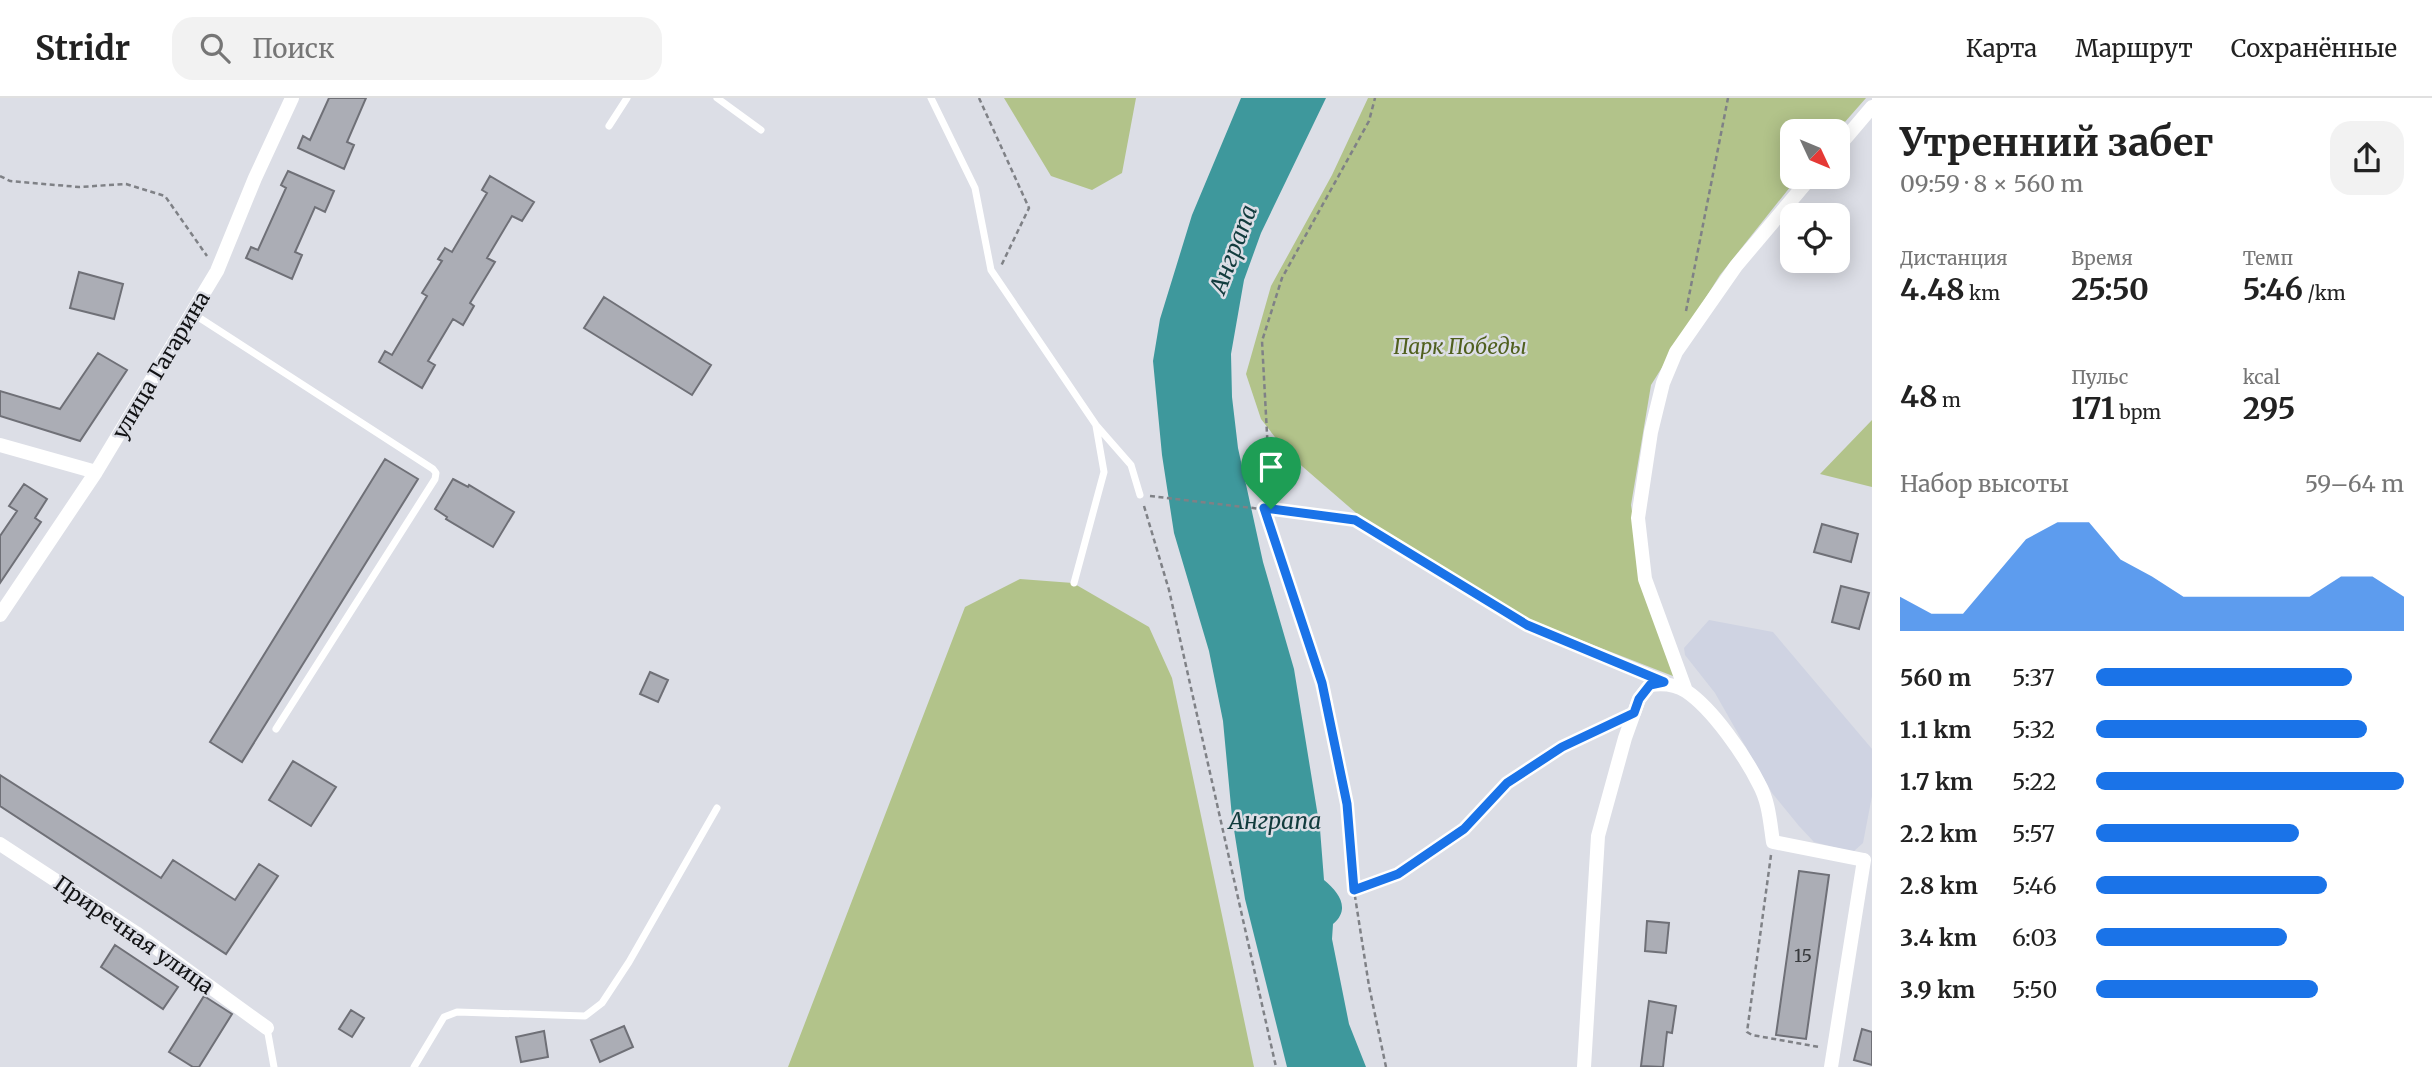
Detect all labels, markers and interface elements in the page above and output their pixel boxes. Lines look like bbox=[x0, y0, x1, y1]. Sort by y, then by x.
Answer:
search box bbox=[172, 17, 662, 80]
text: Stridr bbox=[35, 28, 130, 69]
icon: search bbox=[196, 29, 234, 67]
text: Поиск bbox=[252, 32, 334, 65]
text: Карта bbox=[1966, 33, 2037, 64]
text: Маршрут bbox=[2075, 33, 2193, 64]
text: Сохранённые bbox=[2231, 33, 2397, 64]
north arrow bbox=[1780, 119, 1850, 189]
map controls bbox=[1780, 119, 1850, 273]
text: Утренний забег bbox=[1900, 119, 2213, 166]
button: share bbox=[2330, 121, 2404, 195]
text: 09:59 · 8 × 560 m bbox=[1900, 169, 2083, 198]
water label: Анграпа bbox=[1202, 201, 1263, 299]
button: locate bbox=[1780, 203, 1850, 273]
text: Дистанция bbox=[1900, 246, 2008, 270]
text: Время bbox=[2071, 246, 2133, 270]
text: Темп bbox=[2243, 246, 2293, 270]
text: 4.48 bbox=[1900, 270, 1965, 308]
text: 25:50 bbox=[2071, 270, 2149, 308]
text: 5:46 bbox=[2243, 270, 2303, 308]
text: km bbox=[1965, 281, 2000, 305]
text: /km bbox=[2303, 281, 2346, 305]
street label: улица Гагарина bbox=[106, 286, 216, 444]
park label: Парк Победы bbox=[1393, 333, 1527, 360]
text: Пульс bbox=[2071, 365, 2128, 389]
text: kcal bbox=[2243, 365, 2280, 389]
text: 48 bbox=[1900, 377, 1938, 415]
text: m bbox=[1938, 388, 1961, 412]
text: 171 bbox=[2071, 389, 2115, 427]
text: 295 bbox=[2243, 389, 2295, 427]
text: bpm bbox=[2115, 400, 2161, 424]
pin bbox=[1241, 437, 1301, 509]
icon: arrive bbox=[1252, 448, 1290, 486]
text: Набор высоты bbox=[1900, 469, 2069, 498]
text: 59–64 m bbox=[2305, 469, 2404, 498]
text: 560 m bbox=[1900, 663, 1971, 692]
text: 5:37 bbox=[2012, 663, 2055, 692]
text: 1.1 km bbox=[1900, 715, 1971, 744]
text: 5:32 bbox=[2012, 715, 2055, 744]
text: 1.7 km bbox=[1900, 767, 1973, 796]
text: 5:22 bbox=[2012, 767, 2056, 796]
water label: Анграпа bbox=[1227, 806, 1321, 835]
text: 2.2 km bbox=[1900, 819, 1978, 848]
text: 5:57 bbox=[2012, 819, 2055, 848]
street label: Приречная улица bbox=[49, 870, 219, 1000]
text: 2.8 km bbox=[1900, 871, 1978, 900]
text: 5:46 bbox=[2012, 871, 2057, 900]
text: 3.4 km bbox=[1900, 923, 1977, 952]
text: 6:03 bbox=[2012, 923, 2057, 952]
house number: 15 bbox=[1794, 944, 1812, 967]
text: 3.9 km bbox=[1900, 975, 1975, 1004]
text: 5:50 bbox=[2012, 975, 2057, 1004]

